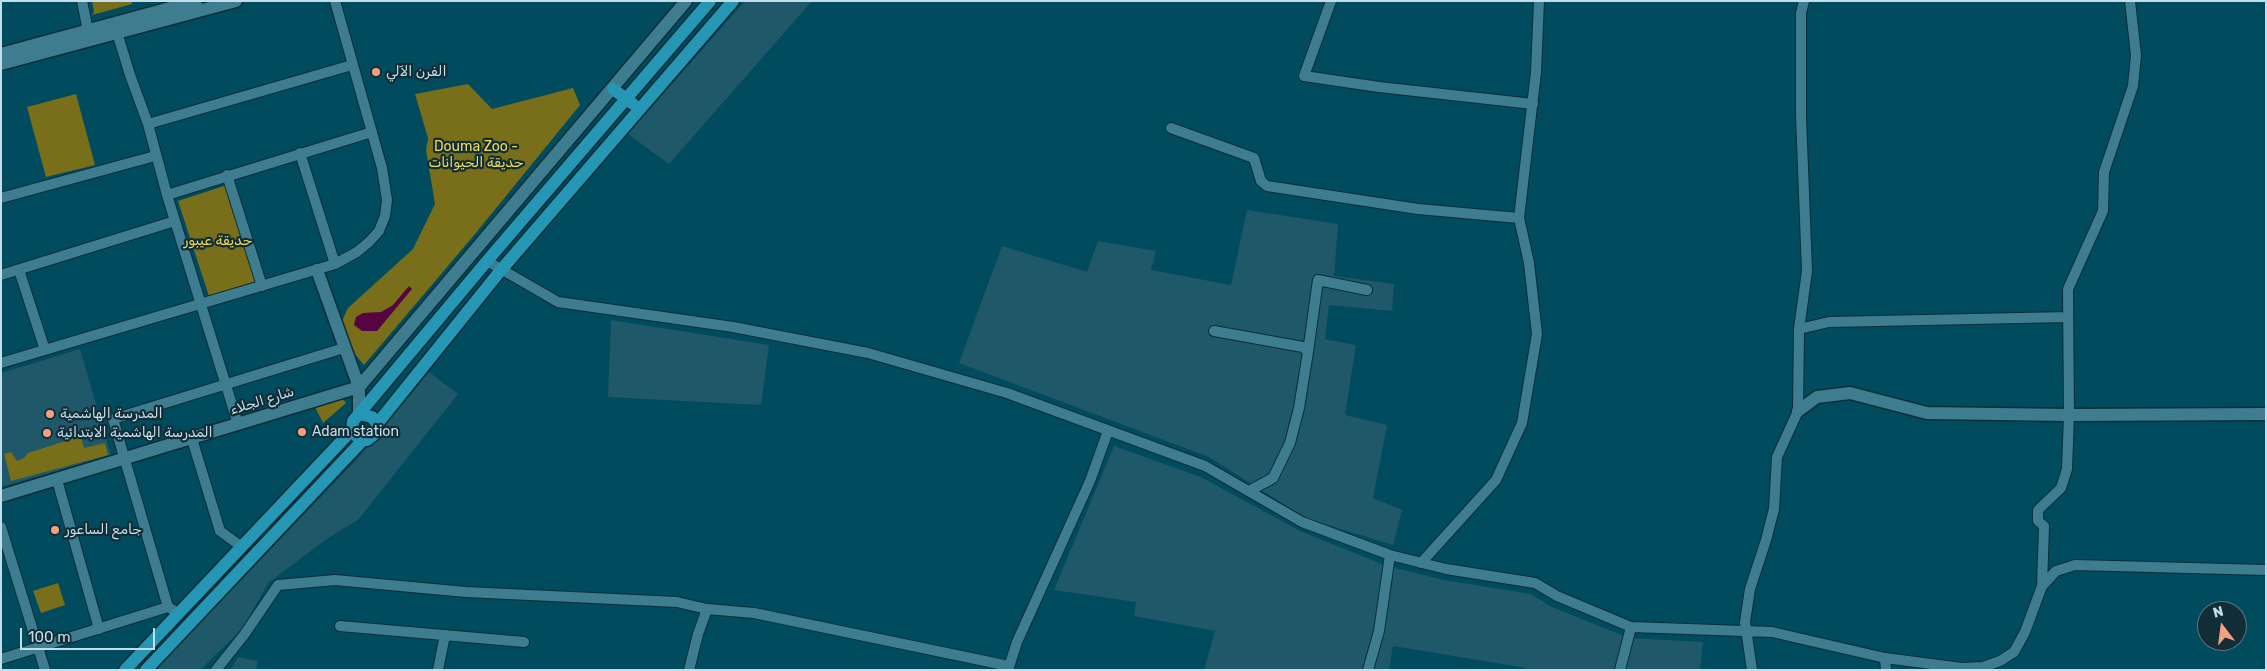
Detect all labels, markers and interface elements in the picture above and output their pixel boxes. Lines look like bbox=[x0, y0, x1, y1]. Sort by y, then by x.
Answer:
place label: الفرن الآلي bbox=[386, 64, 446, 80]
marker: الفرن الآلي bbox=[370, 66, 382, 78]
park label: Douma Zoo - حديقة الحيوانات bbox=[428, 139, 524, 172]
park label: حديقة عيبور bbox=[184, 233, 252, 249]
street label: شارع الجلاء bbox=[228, 383, 296, 419]
place label: المدرسة الهاشمية bbox=[60, 406, 163, 422]
marker: المدرسة الهاشمية bbox=[44, 408, 56, 420]
place label: Adam station bbox=[312, 424, 399, 440]
place label: المدرسة الهاشمية الابتدائية bbox=[57, 425, 213, 441]
marker: Adam station bbox=[296, 426, 308, 438]
marker: المدرسة الهاشمية الابتدائية bbox=[41, 427, 53, 439]
place label: جامع الساعور bbox=[65, 522, 142, 538]
marker: جامع الساعور bbox=[49, 524, 61, 536]
north arrow bbox=[2197, 601, 2247, 651]
text: N bbox=[2211, 602, 2225, 622]
scale bar bbox=[22, 618, 158, 650]
text: 100 m bbox=[28, 628, 70, 646]

